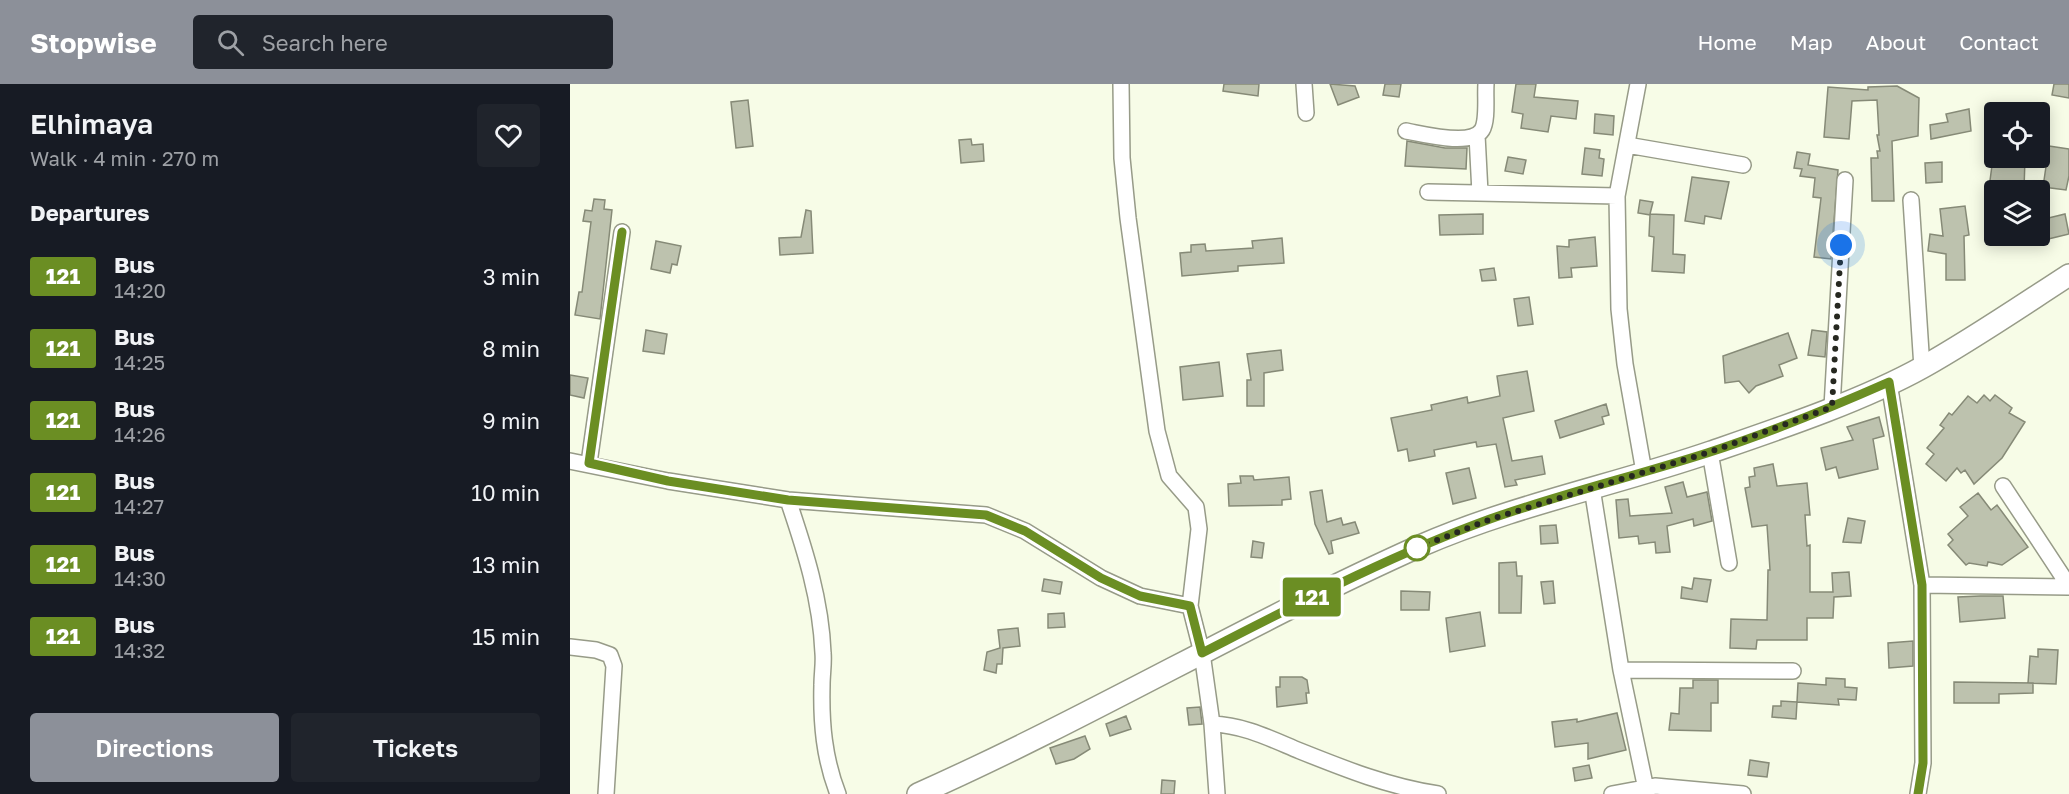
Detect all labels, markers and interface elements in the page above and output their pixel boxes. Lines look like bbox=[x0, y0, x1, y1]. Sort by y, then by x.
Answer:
search box bbox=[193, 15, 613, 69]
text: Stopwise bbox=[30, 26, 157, 59]
icon: search bbox=[214, 26, 247, 59]
text: Search here bbox=[262, 29, 388, 56]
text: Home bbox=[1697, 29, 1757, 55]
text: Map bbox=[1790, 29, 1833, 55]
text: About bbox=[1866, 29, 1926, 55]
text: Contact bbox=[1959, 29, 2039, 55]
map controls bbox=[1984, 102, 2050, 246]
button: locate bbox=[1984, 102, 2050, 168]
button: heart bbox=[477, 104, 540, 167]
text: Elhimaya bbox=[30, 107, 153, 140]
text: Walk · 4 min · 270 m bbox=[30, 146, 219, 170]
button: layers bbox=[1984, 180, 2050, 246]
text: Departures bbox=[30, 199, 149, 226]
your location bbox=[1826, 230, 1856, 260]
text: Bus bbox=[114, 251, 155, 278]
text: 121 bbox=[46, 263, 80, 289]
text: 3 min bbox=[483, 263, 540, 290]
text: 14:20 bbox=[114, 278, 166, 302]
text: Bus bbox=[114, 323, 155, 350]
text: 121 bbox=[46, 335, 80, 361]
text: 8 min bbox=[482, 335, 540, 362]
text: 14:25 bbox=[114, 350, 165, 374]
text: Bus bbox=[114, 395, 155, 422]
text: 121 bbox=[46, 407, 80, 433]
text: 9 min bbox=[482, 407, 540, 434]
text: 14:26 bbox=[114, 422, 166, 446]
text: Bus bbox=[114, 467, 155, 494]
text: 121 bbox=[46, 479, 80, 505]
text: 10 min bbox=[471, 479, 540, 506]
text: 14:27 bbox=[114, 494, 164, 518]
unlabelled marker bbox=[1404, 535, 1430, 561]
text: Bus bbox=[114, 539, 155, 566]
text: 121 bbox=[46, 551, 80, 577]
text: 13 min bbox=[472, 551, 540, 578]
text: 14:30 bbox=[114, 566, 166, 590]
line badge: 121 bbox=[1278, 578, 1347, 616]
text: 121 bbox=[1295, 584, 1329, 610]
text: Bus bbox=[114, 611, 155, 638]
text: 121 bbox=[46, 623, 80, 649]
text: 15 min bbox=[472, 623, 540, 650]
text: 14:32 bbox=[114, 638, 165, 662]
button: Directions bbox=[30, 713, 279, 782]
button: Tickets bbox=[291, 713, 540, 782]

